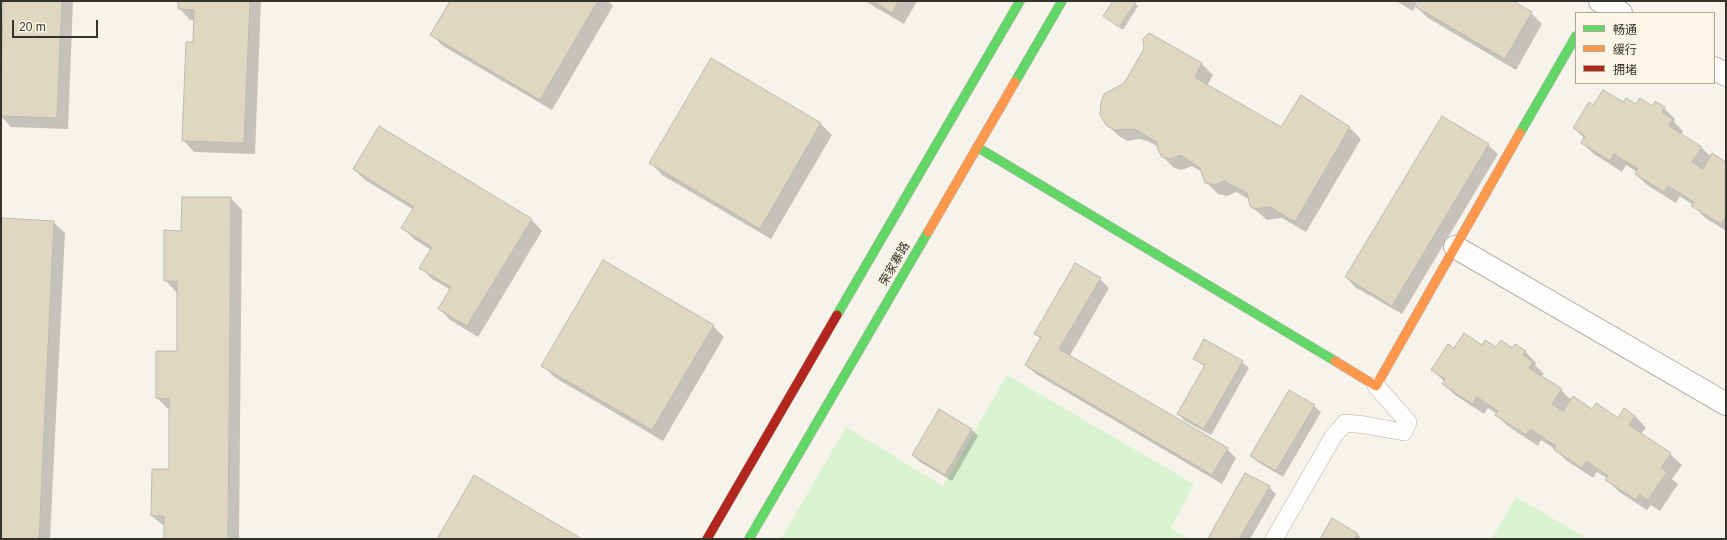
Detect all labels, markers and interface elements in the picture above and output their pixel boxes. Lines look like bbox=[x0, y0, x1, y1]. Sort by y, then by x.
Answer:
scale bar bbox=[14, 12, 100, 38]
legend bbox=[1575, 12, 1715, 84]
text: 20 m bbox=[19, 20, 46, 34]
text: 畅通 bbox=[1613, 23, 1637, 37]
text: 缓行 bbox=[1613, 43, 1637, 57]
text: 拥堵 bbox=[1613, 63, 1637, 77]
street label: 荣家寨路 bbox=[877, 240, 913, 288]

